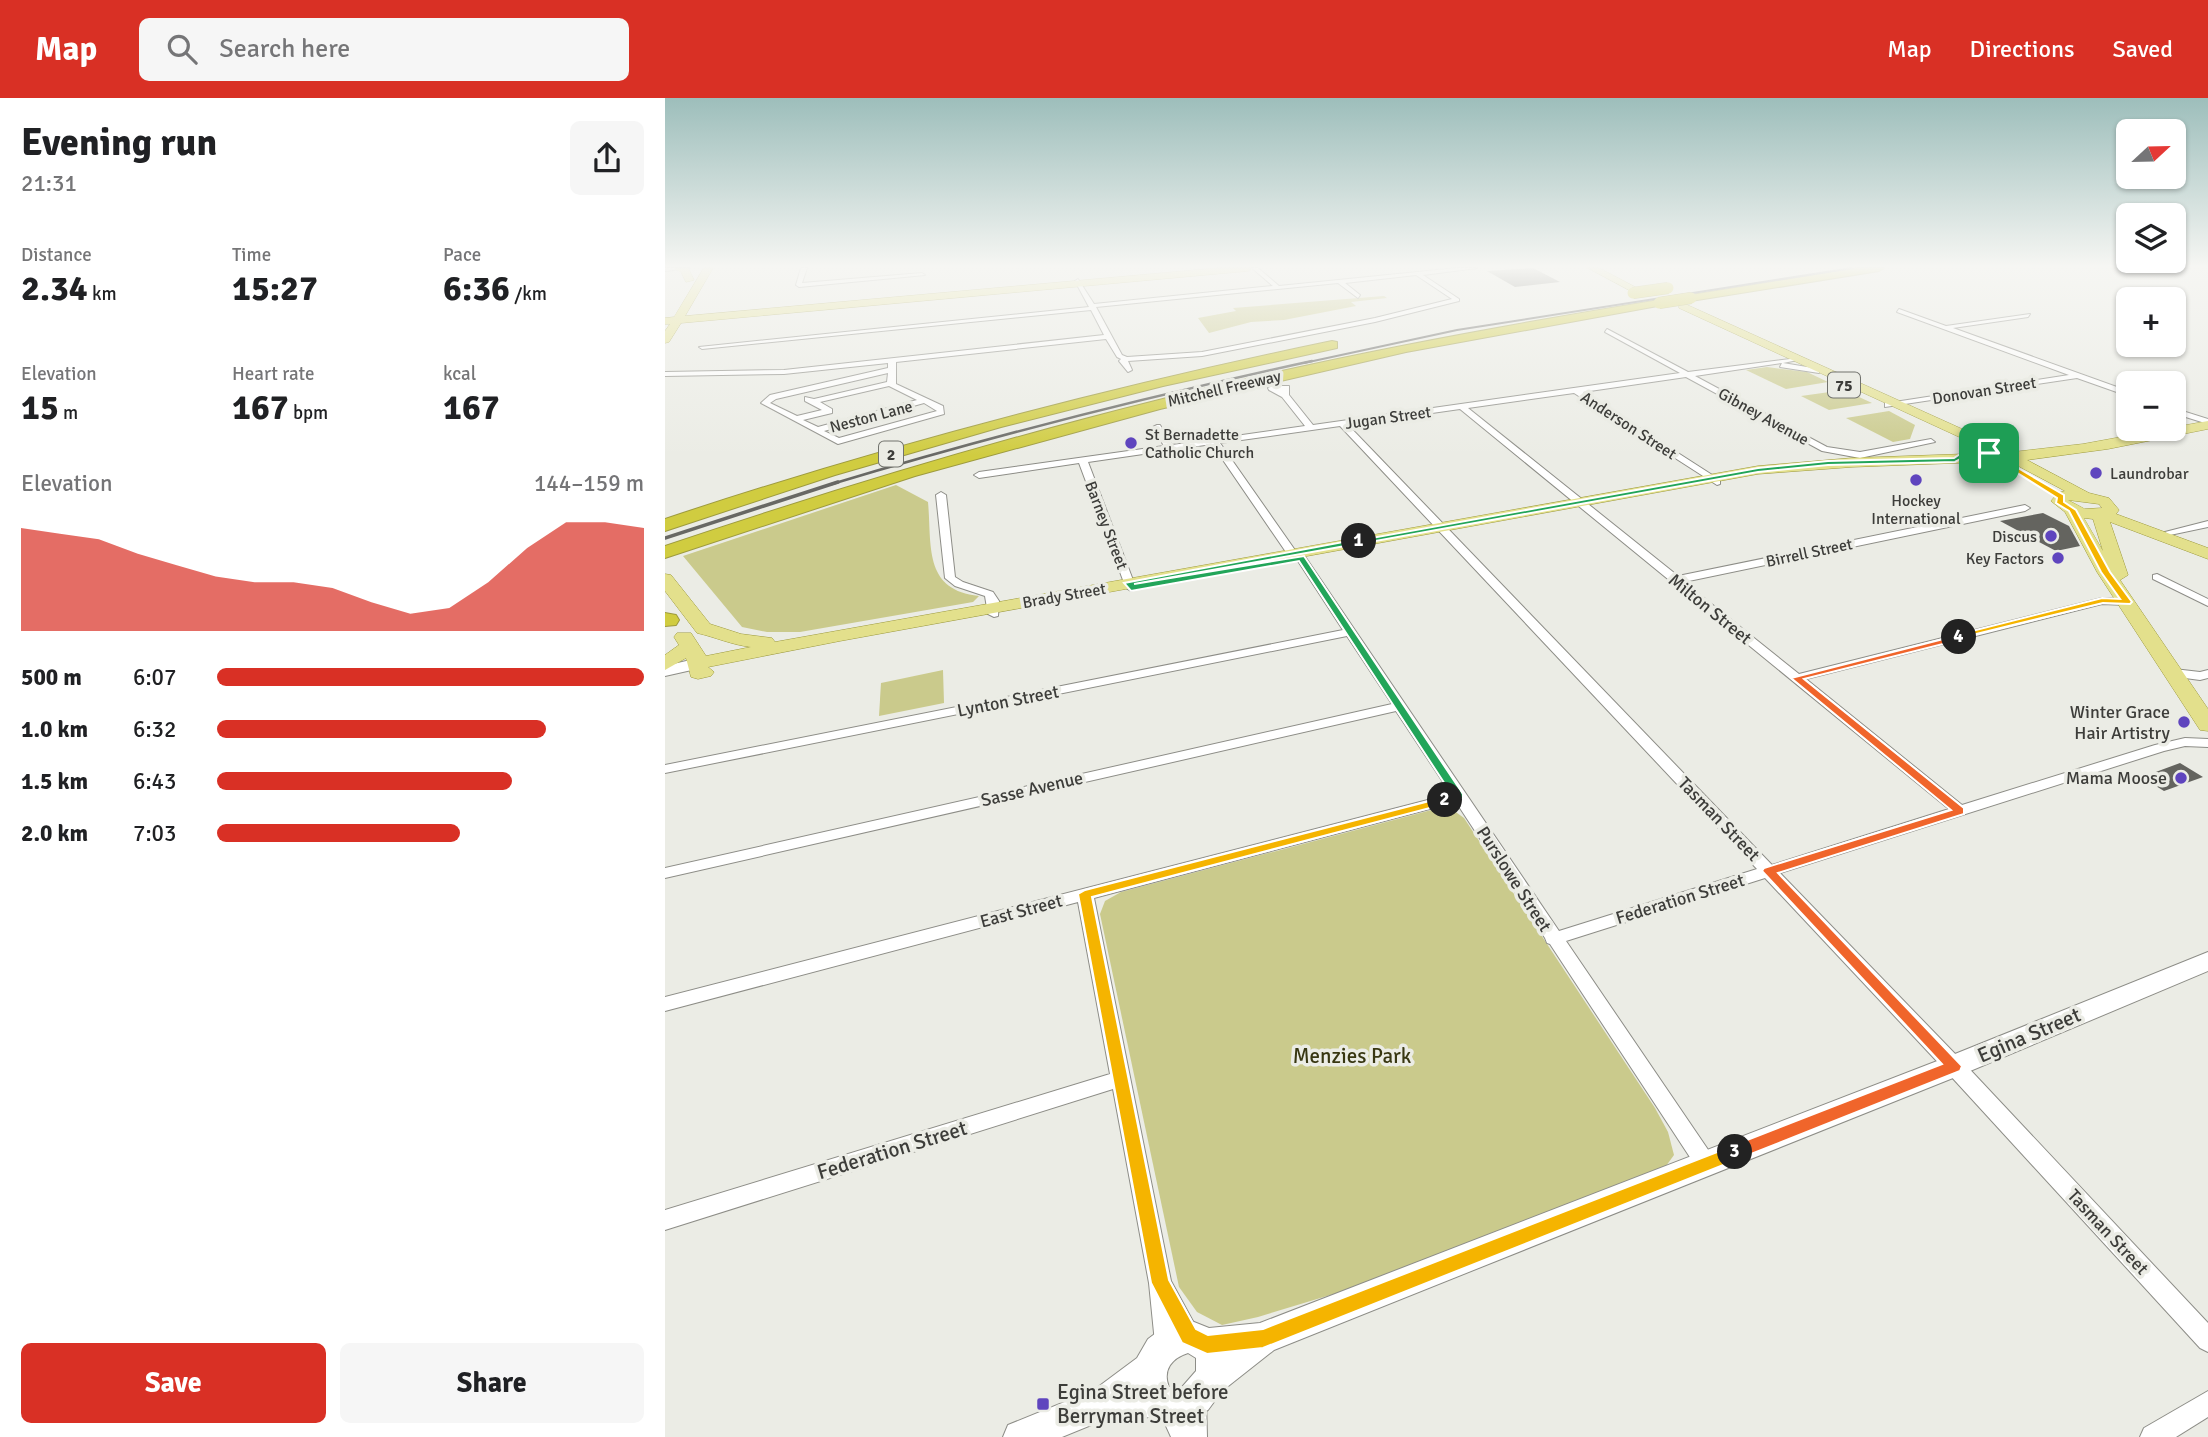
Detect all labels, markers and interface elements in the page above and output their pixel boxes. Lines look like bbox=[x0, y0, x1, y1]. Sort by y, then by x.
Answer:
search box bbox=[139, 18, 629, 81]
text: Map bbox=[35, 29, 97, 70]
icon: search bbox=[163, 30, 201, 68]
text: Search here bbox=[219, 33, 350, 65]
text: Map bbox=[1887, 34, 1932, 64]
text: Directions bbox=[1970, 34, 2075, 64]
text: Saved bbox=[2113, 34, 2173, 64]
text: Evening run bbox=[21, 119, 217, 166]
north arrow bbox=[2116, 119, 2186, 189]
map controls bbox=[2116, 119, 2186, 441]
button: share bbox=[570, 121, 644, 195]
text: 21:31 bbox=[21, 169, 77, 198]
button: layers bbox=[2116, 203, 2186, 273]
text: Distance bbox=[21, 243, 92, 267]
text: Time bbox=[232, 243, 271, 267]
text: Pace bbox=[443, 243, 481, 267]
text: 2.34 bbox=[21, 267, 88, 310]
text: 15:27 bbox=[232, 267, 318, 310]
text: 6:36 bbox=[443, 267, 510, 310]
text: km bbox=[88, 282, 117, 306]
text: /km bbox=[510, 282, 547, 306]
button: + bbox=[2116, 287, 2186, 357]
text: Elevation bbox=[21, 362, 97, 386]
text: Heart rate bbox=[232, 362, 314, 386]
text: kcal bbox=[443, 362, 476, 386]
street label: Mitchell Freeway bbox=[1166, 366, 1283, 412]
button: − bbox=[2116, 371, 2186, 441]
road number: 75 bbox=[1828, 372, 1860, 398]
street label: Donovan Street bbox=[1931, 373, 2038, 409]
street label: Gibney Avenue bbox=[1715, 384, 1812, 450]
text: 15 bbox=[21, 386, 59, 429]
text: 167 bbox=[232, 386, 289, 429]
text: 167 bbox=[443, 386, 500, 429]
street label: Anderson Street bbox=[1577, 387, 1680, 464]
street label: Neston Lane bbox=[828, 396, 915, 438]
text: m bbox=[59, 401, 78, 425]
text: bpm bbox=[289, 401, 328, 425]
street label: Jugan Street bbox=[1344, 402, 1433, 434]
pin bbox=[1959, 423, 2019, 483]
place label: St Bernadette Catholic Church bbox=[1145, 425, 1254, 463]
icon: arrive bbox=[1970, 434, 2008, 472]
marker: St Bernadette Catholic Church bbox=[1123, 435, 1139, 451]
road number: 2 bbox=[879, 442, 903, 466]
place label: Laundrobar bbox=[2110, 464, 2189, 484]
marker: Laundrobar bbox=[2088, 465, 2104, 481]
text: Elevation bbox=[21, 469, 113, 498]
text: 144–159 m bbox=[534, 469, 644, 498]
marker: Hockey International bbox=[1908, 472, 1924, 488]
street label: Barney Street bbox=[1080, 478, 1132, 573]
place label: Hockey International bbox=[1871, 491, 1961, 529]
pin: 1 bbox=[1341, 524, 1377, 558]
place label: Discus bbox=[1992, 527, 2037, 547]
text: 1 bbox=[1353, 528, 1364, 552]
marker: Discus bbox=[2043, 528, 2059, 544]
street label: Birrell Street bbox=[1764, 534, 1855, 572]
place label: Key Factors bbox=[1966, 549, 2044, 569]
marker: Key Factors bbox=[2050, 550, 2066, 566]
street label: Milton Street bbox=[1664, 569, 1756, 649]
street label: Brady Street bbox=[1021, 579, 1108, 613]
pin: 4 bbox=[1941, 620, 1977, 654]
text: 4 bbox=[1953, 624, 1964, 648]
text: 500 m bbox=[21, 663, 82, 692]
text: 6:07 bbox=[133, 663, 176, 692]
street label: Lynton Street bbox=[955, 680, 1061, 722]
place label: Winter Grace Hair Artistry bbox=[2070, 701, 2171, 744]
marker: Winter Grace Hair Artistry bbox=[2176, 714, 2192, 730]
text: 1.0 km bbox=[21, 715, 88, 744]
text: 6:32 bbox=[133, 715, 176, 744]
text: 1.5 km bbox=[21, 767, 88, 796]
text: 6:43 bbox=[133, 767, 176, 796]
street label: Sasse Avenue bbox=[979, 767, 1085, 811]
place label: Mama Moose bbox=[2066, 767, 2167, 789]
marker: Mama Moose bbox=[2173, 770, 2189, 786]
street label: Tasman Street bbox=[1673, 772, 1765, 866]
pin: 2 bbox=[1427, 782, 1463, 818]
text: 2 bbox=[1439, 787, 1450, 811]
text: 2.0 km bbox=[21, 819, 88, 848]
text: 7:03 bbox=[133, 819, 176, 848]
street label: Purslowe Street bbox=[1472, 822, 1556, 936]
street label: Federation Street bbox=[1613, 869, 1747, 929]
street label: East Street bbox=[977, 889, 1065, 933]
street label: Egina Street bbox=[1973, 1002, 2085, 1068]
park label: Menzies Park bbox=[1293, 1043, 1412, 1069]
street label: Federation Street bbox=[814, 1115, 970, 1185]
pin: 3 bbox=[1717, 1134, 1753, 1170]
text: 3 bbox=[1729, 1139, 1740, 1163]
street label: Tasman Street bbox=[2063, 1185, 2153, 1279]
button: Save bbox=[21, 1343, 326, 1423]
button: Share bbox=[340, 1343, 644, 1423]
place label: Egina Street before Berryman Street bbox=[1057, 1379, 1229, 1429]
marker: Egina Street before Berryman Street bbox=[1035, 1396, 1051, 1412]

